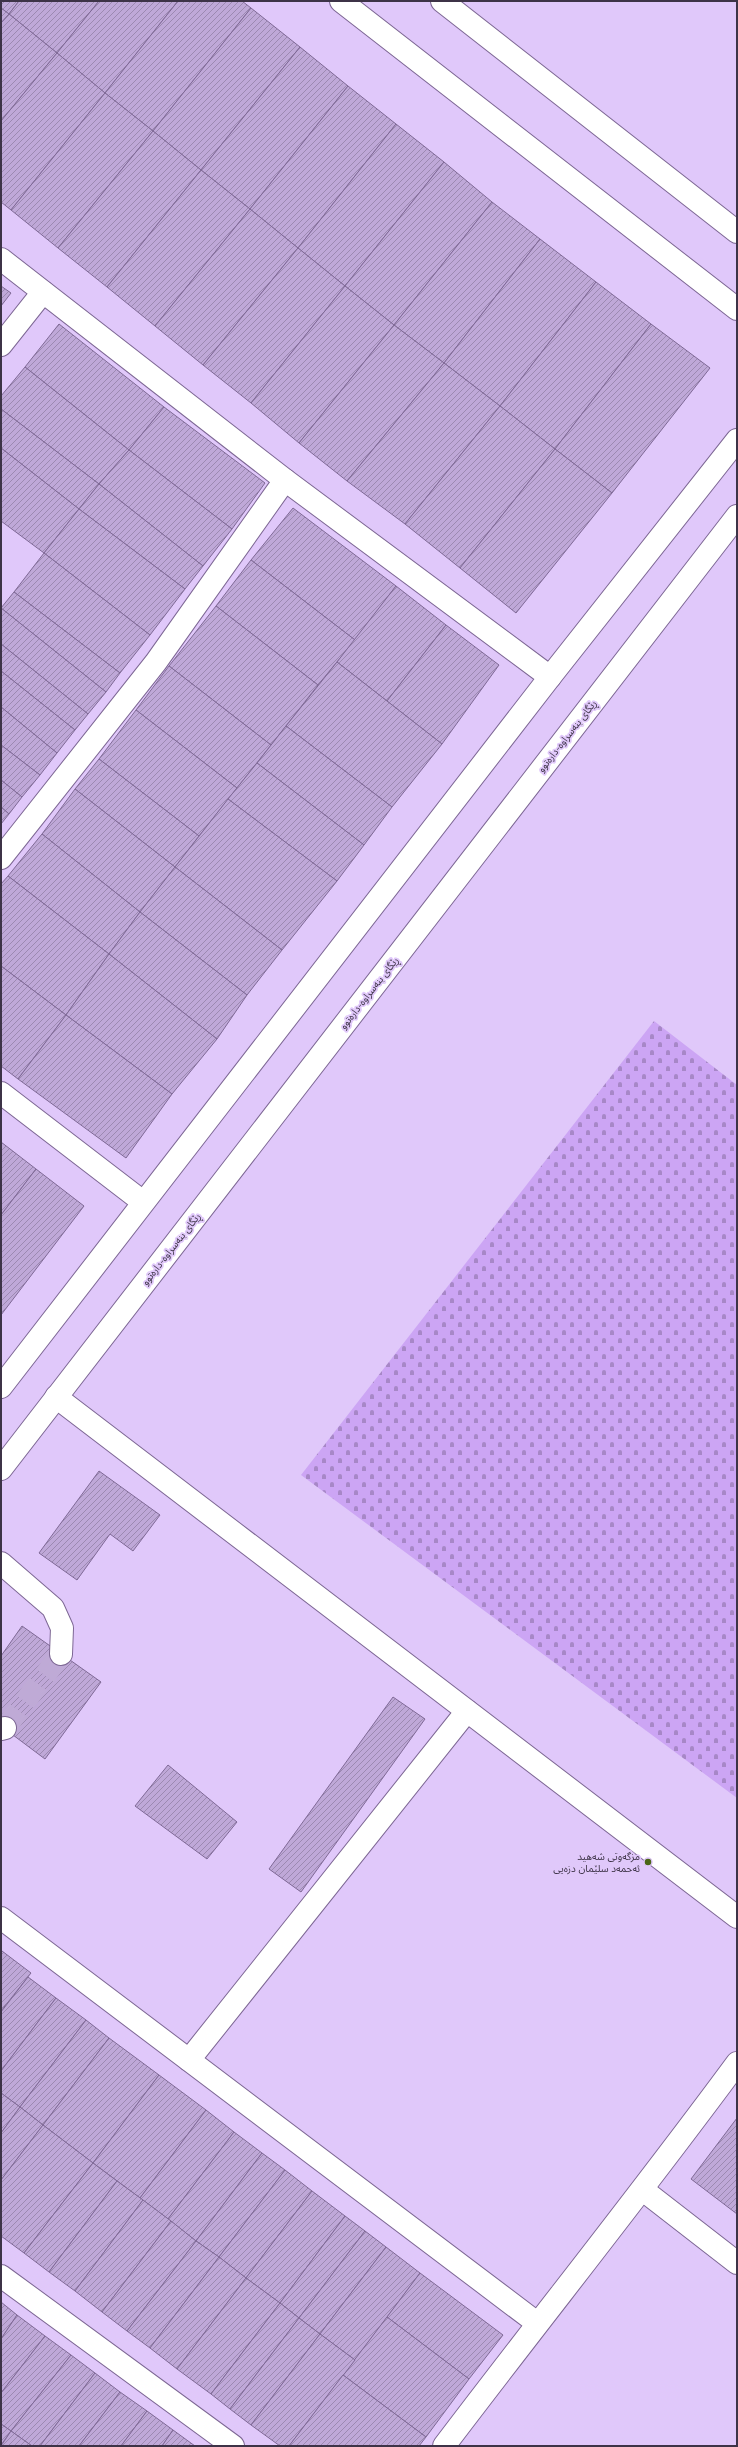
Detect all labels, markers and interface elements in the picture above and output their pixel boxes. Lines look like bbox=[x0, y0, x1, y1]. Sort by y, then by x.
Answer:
street label: ڕێگای بنەسراوە-دارەتوو bbox=[535, 697, 601, 776]
street label: ڕێگای بنەسراوە-دارەتوو bbox=[337, 954, 403, 1033]
street label: ڕێگای بنەسراوە-دارەتوو bbox=[139, 1210, 205, 1289]
place label: مزگەوتی شەهید ئەحمەد سلێمان دزەیی bbox=[553, 1850, 640, 1875]
marker: مزگەوتی شەهید ئەحمەد سلێمان دزەیی bbox=[643, 1857, 653, 1867]

